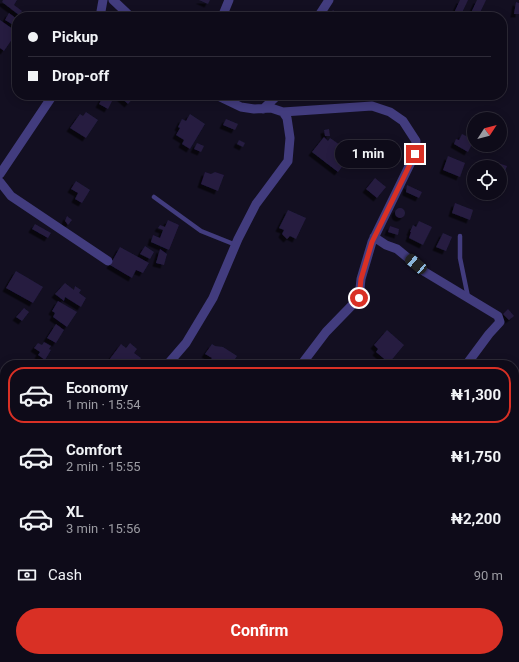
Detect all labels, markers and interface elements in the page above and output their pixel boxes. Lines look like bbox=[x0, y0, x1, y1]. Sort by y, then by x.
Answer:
text: Pickup bbox=[52, 28, 98, 46]
text: Drop-off bbox=[52, 67, 109, 85]
north arrow bbox=[467, 112, 507, 152]
map controls bbox=[467, 112, 507, 200]
callout: 1 min bbox=[335, 140, 401, 168]
route end bbox=[406, 145, 424, 163]
text: 1 min bbox=[352, 146, 384, 161]
button: locate bbox=[467, 160, 507, 200]
car bbox=[403, 252, 429, 276]
route start bbox=[350, 289, 368, 307]
icon: car bbox=[18, 377, 54, 413]
text: Economy bbox=[66, 379, 128, 397]
text: ₦1,300 bbox=[451, 386, 501, 404]
text: 1 min · 15:54 bbox=[66, 397, 141, 412]
icon: car bbox=[18, 439, 54, 475]
text: Comfort bbox=[66, 441, 122, 459]
text: ₦1,750 bbox=[451, 448, 501, 466]
text: 2 min · 15:55 bbox=[66, 459, 141, 474]
icon: car bbox=[18, 501, 54, 537]
text: XL bbox=[66, 503, 84, 521]
text: ₦2,200 bbox=[451, 510, 501, 528]
text: 3 min · 15:56 bbox=[66, 521, 141, 536]
icon: cash bbox=[16, 564, 38, 586]
text: Cash bbox=[48, 566, 82, 584]
text: 90 m bbox=[474, 568, 503, 583]
button: Confirm bbox=[16, 608, 503, 654]

